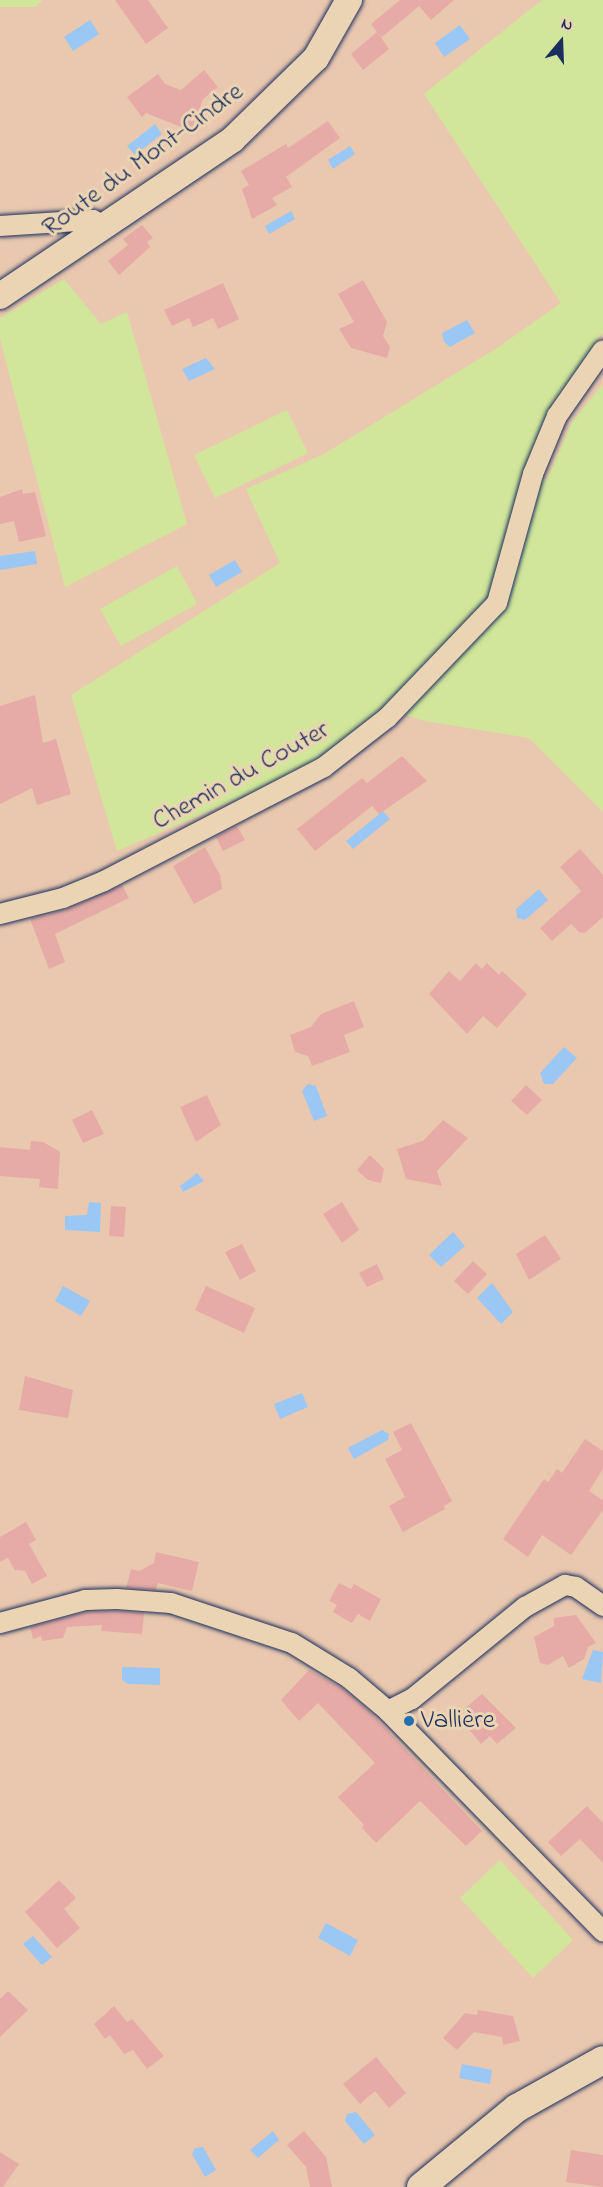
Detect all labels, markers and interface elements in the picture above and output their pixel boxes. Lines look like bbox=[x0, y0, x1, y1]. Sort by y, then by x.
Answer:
north arrow bbox=[531, 12, 591, 72]
text: N bbox=[558, 12, 576, 38]
street label: Route du Mont-Cindre bbox=[36, 76, 250, 244]
street label: Chemin du Couter bbox=[147, 714, 335, 838]
place label: Vallière bbox=[421, 1705, 495, 1737]
marker: Vallière bbox=[402, 1714, 416, 1728]

